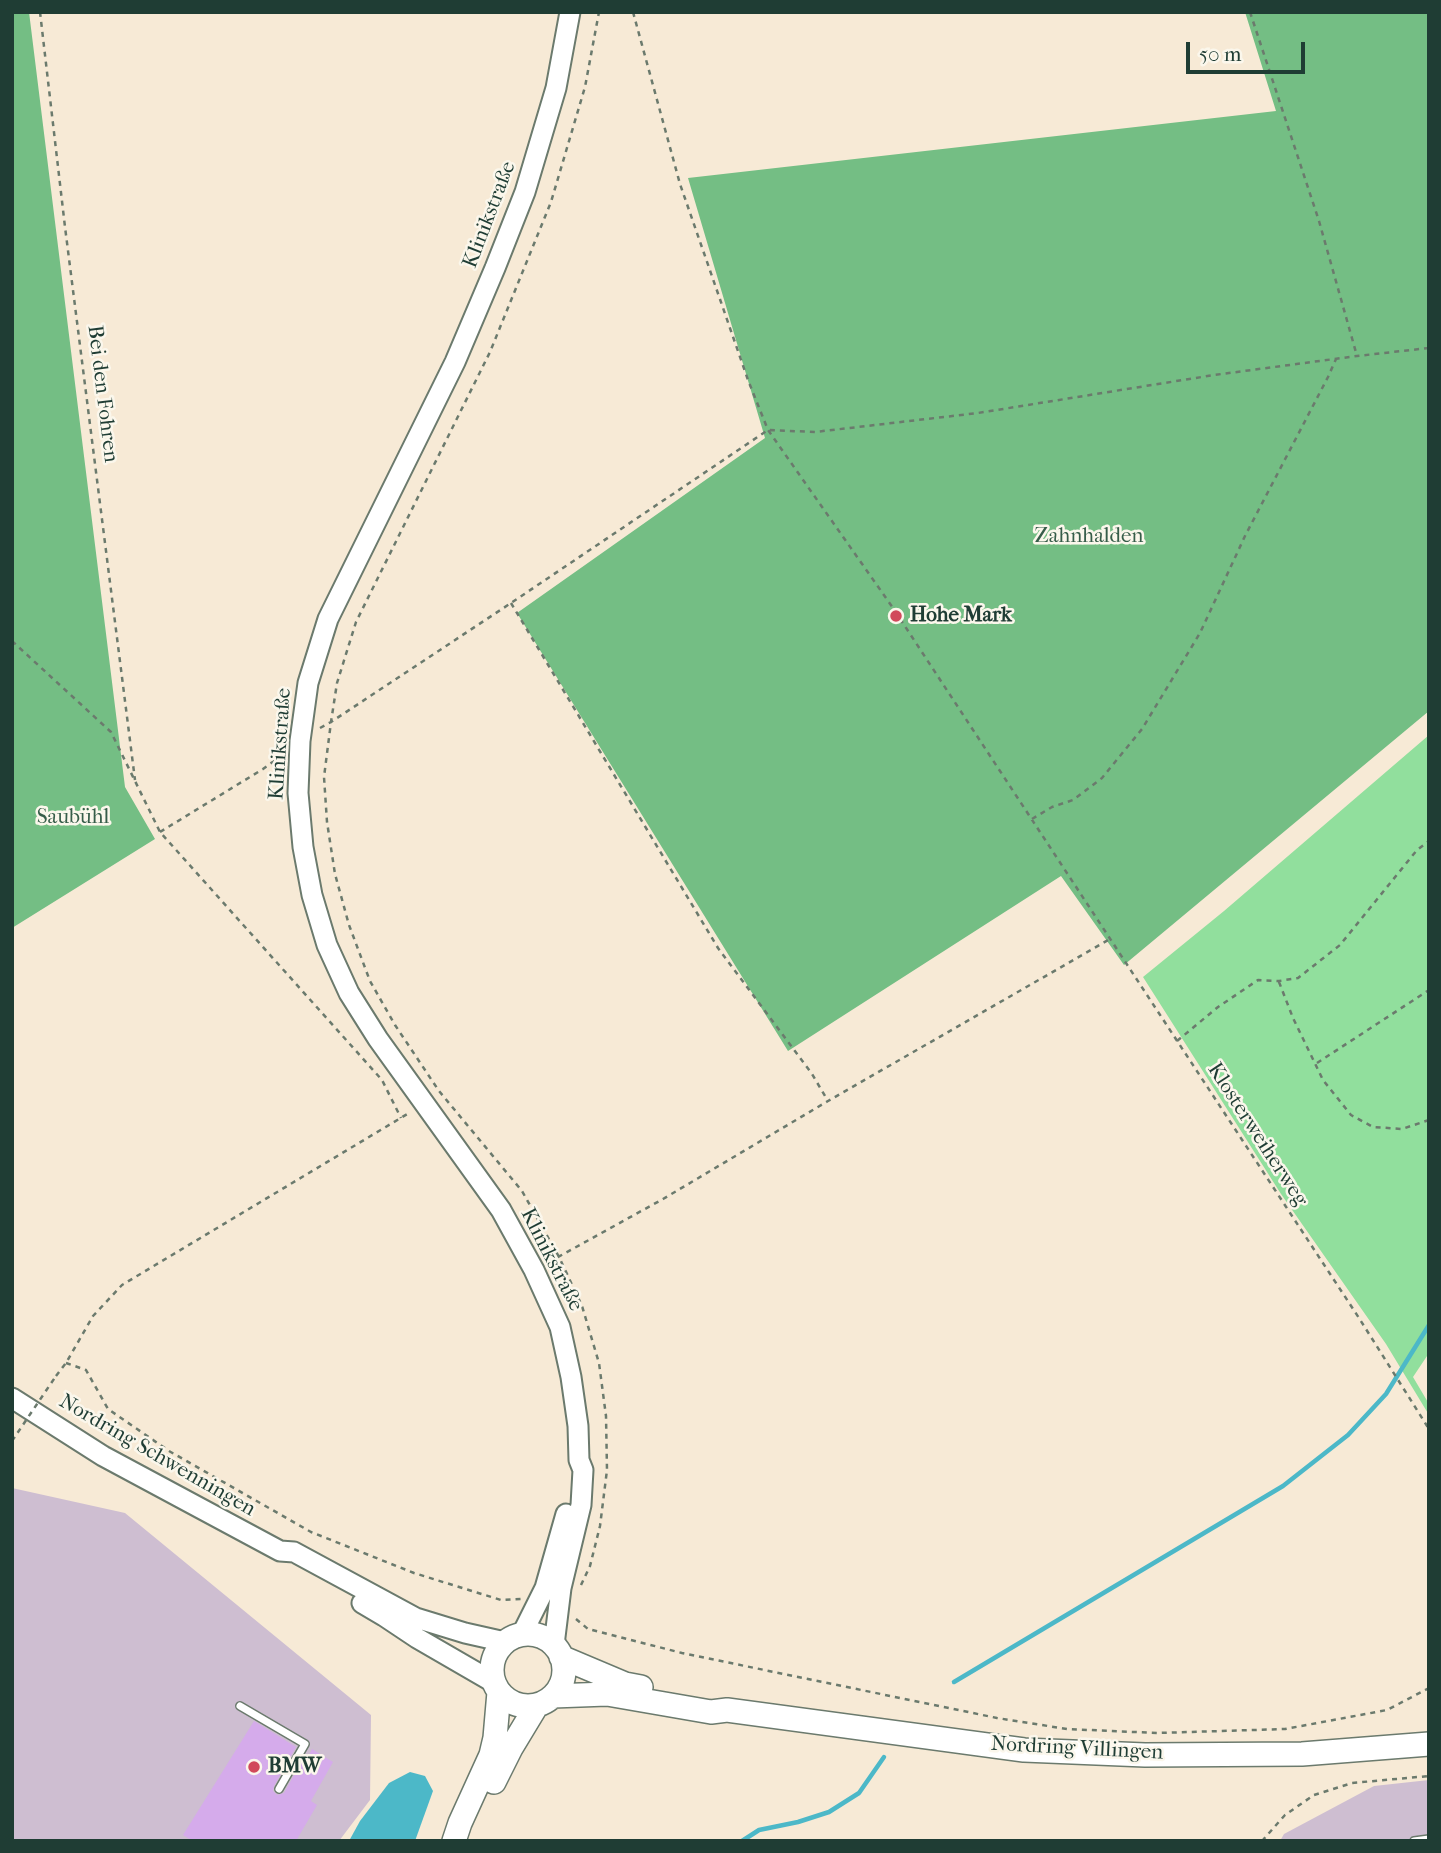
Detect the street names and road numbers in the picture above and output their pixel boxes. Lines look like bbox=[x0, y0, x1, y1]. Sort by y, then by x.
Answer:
street label: Klinikstraße bbox=[458, 158, 522, 272]
street label: Bei den Fohren bbox=[81, 324, 123, 464]
street label: Klinikstraße bbox=[265, 687, 297, 801]
street label: Klosterweiherweg bbox=[1201, 1059, 1313, 1211]
street label: Klinikstraße bbox=[514, 1204, 588, 1316]
street label: Nordring Schwenningen bbox=[54, 1389, 260, 1523]
street label: Nordring Villingen bbox=[990, 1732, 1164, 1766]

